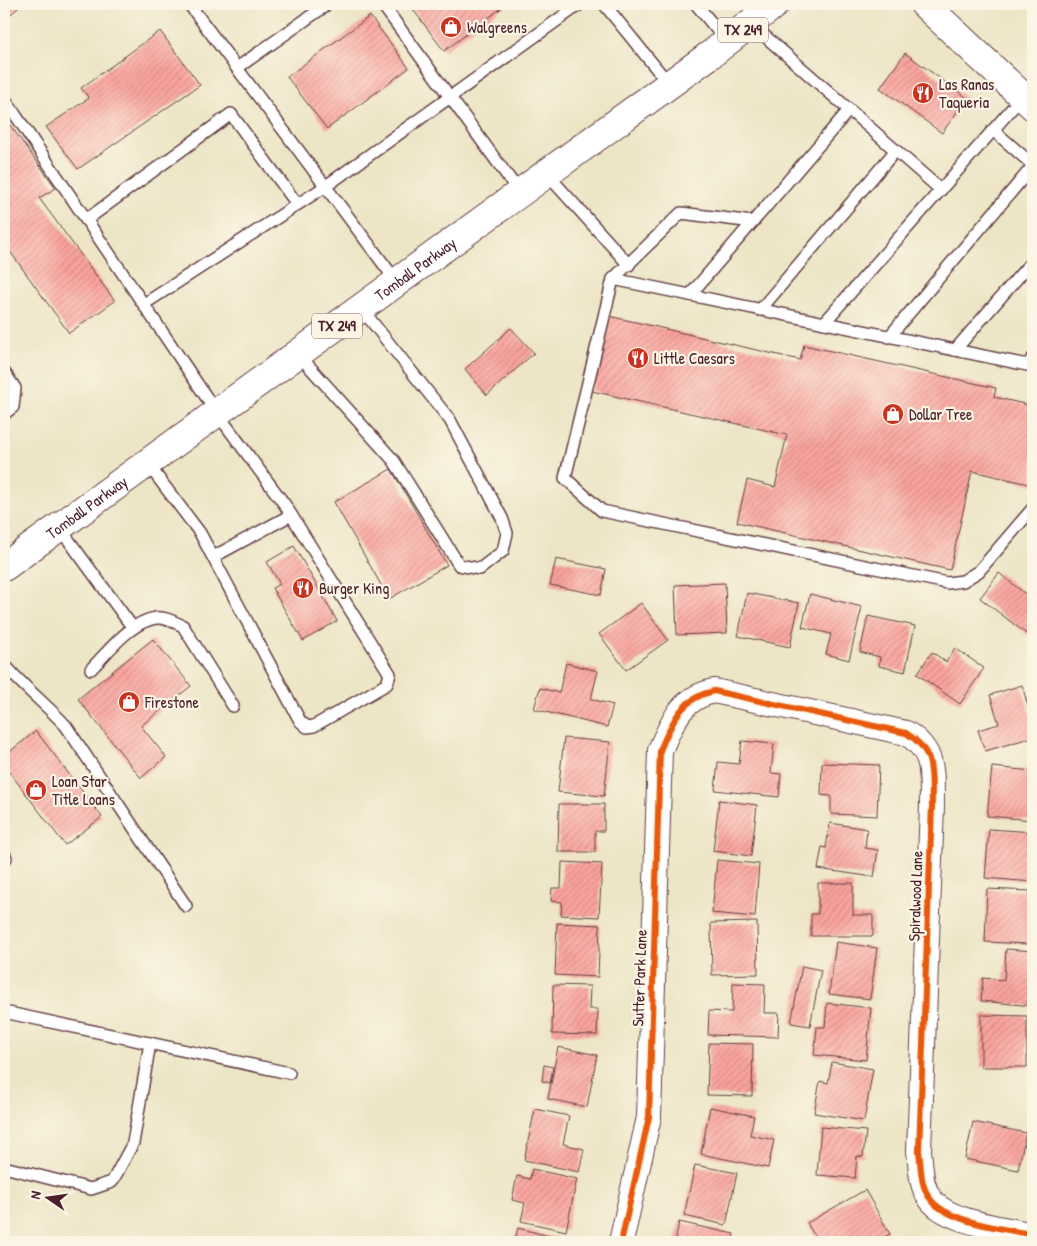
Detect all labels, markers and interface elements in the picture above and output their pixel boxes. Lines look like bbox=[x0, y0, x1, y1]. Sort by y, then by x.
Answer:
shop icon: Walgreens bbox=[439, 15, 463, 39]
place label: Walgreens bbox=[467, 16, 527, 38]
road number: TX 249 bbox=[718, 18, 768, 42]
place label: Las Ranas Taqueria bbox=[939, 73, 994, 113]
restaurant icon: Las Ranas Taqueria bbox=[911, 81, 935, 105]
street label: Tomball Parkway bbox=[370, 232, 461, 306]
road number: TX 249 bbox=[312, 314, 362, 338]
restaurant icon: Little Caesars bbox=[626, 346, 650, 370]
place label: Little Caesars bbox=[654, 347, 735, 369]
shop icon: Dollar Tree bbox=[881, 402, 905, 426]
place label: Dollar Tree bbox=[909, 403, 973, 425]
street label: Tomball Parkway bbox=[41, 470, 132, 544]
restaurant icon: Burger King bbox=[291, 576, 315, 600]
place label: Burger King bbox=[319, 577, 389, 599]
shop icon: Firestone bbox=[117, 690, 141, 714]
place label: Firestone bbox=[144, 691, 199, 713]
place label: Loan Star Title Loans bbox=[52, 770, 115, 810]
shop icon: Loan Star Title Loans bbox=[24, 778, 48, 802]
street label: Spiralwood Lane bbox=[902, 850, 928, 942]
street label: Sutter Park Lane bbox=[626, 928, 652, 1027]
north arrow bbox=[22, 1174, 72, 1224]
text: N bbox=[25, 1189, 45, 1201]

